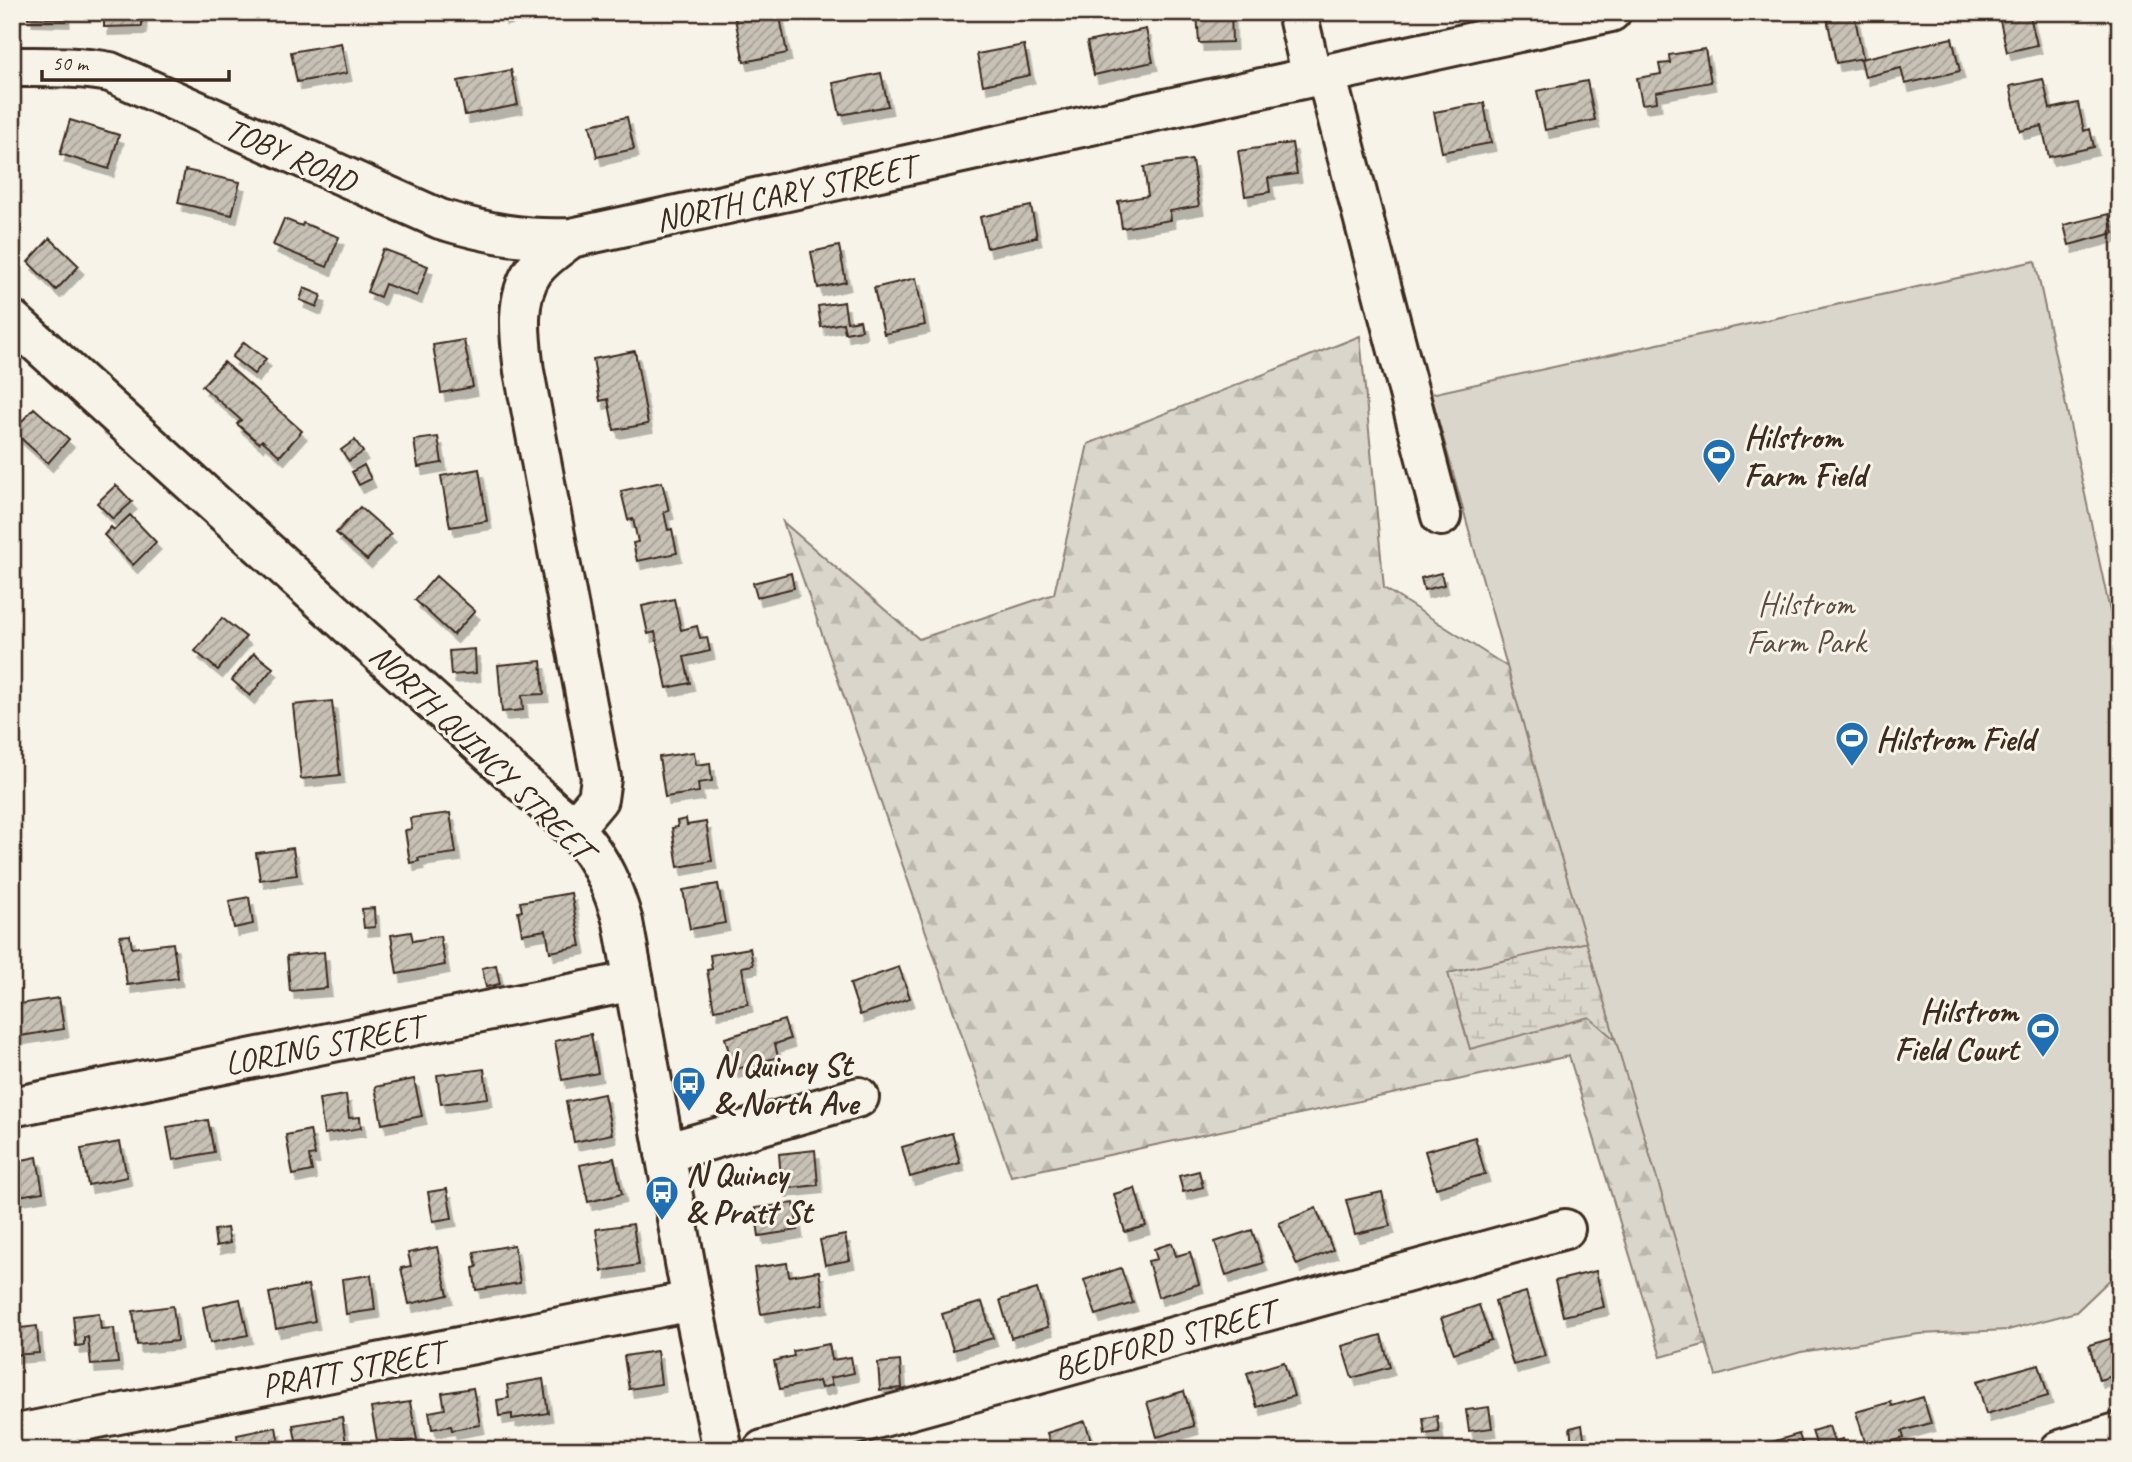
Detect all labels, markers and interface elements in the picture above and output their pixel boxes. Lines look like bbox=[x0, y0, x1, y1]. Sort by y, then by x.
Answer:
scale bar bbox=[42, 38, 229, 82]
text: 50 m bbox=[52, 50, 90, 76]
street label: TOBY ROAD bbox=[219, 108, 365, 204]
street label: NORTH CARY STREET bbox=[652, 143, 926, 241]
place label: Hilstrom Farm Field bbox=[1744, 416, 1871, 496]
sports icon: Hilstrom Farm Field bbox=[1700, 436, 1738, 485]
park label: Hilstrom Farm Park bbox=[1746, 583, 1869, 663]
street label: NORTH QUINCY STREET bbox=[361, 634, 608, 875]
place label: Hilstrom Field bbox=[1876, 718, 2040, 760]
sports icon: Hilstrom Field bbox=[1833, 719, 1871, 768]
place label: Hilstrom Field Court bbox=[1895, 990, 2021, 1070]
street label: LORING STREET bbox=[221, 1004, 433, 1085]
sports icon: Hilstrom Field Court bbox=[2024, 1010, 2062, 1059]
place label: N Quincy St & North Ave bbox=[714, 1044, 861, 1124]
bus stop icon: N Quincy St & North Ave bbox=[670, 1064, 708, 1113]
place label: N Quincy & Pratt St bbox=[686, 1153, 815, 1233]
bus stop icon: N Quincy & Pratt St bbox=[643, 1173, 681, 1222]
street label: BEDFORD STREET bbox=[1049, 1288, 1287, 1390]
street label: PRATT STREET bbox=[258, 1329, 454, 1407]

